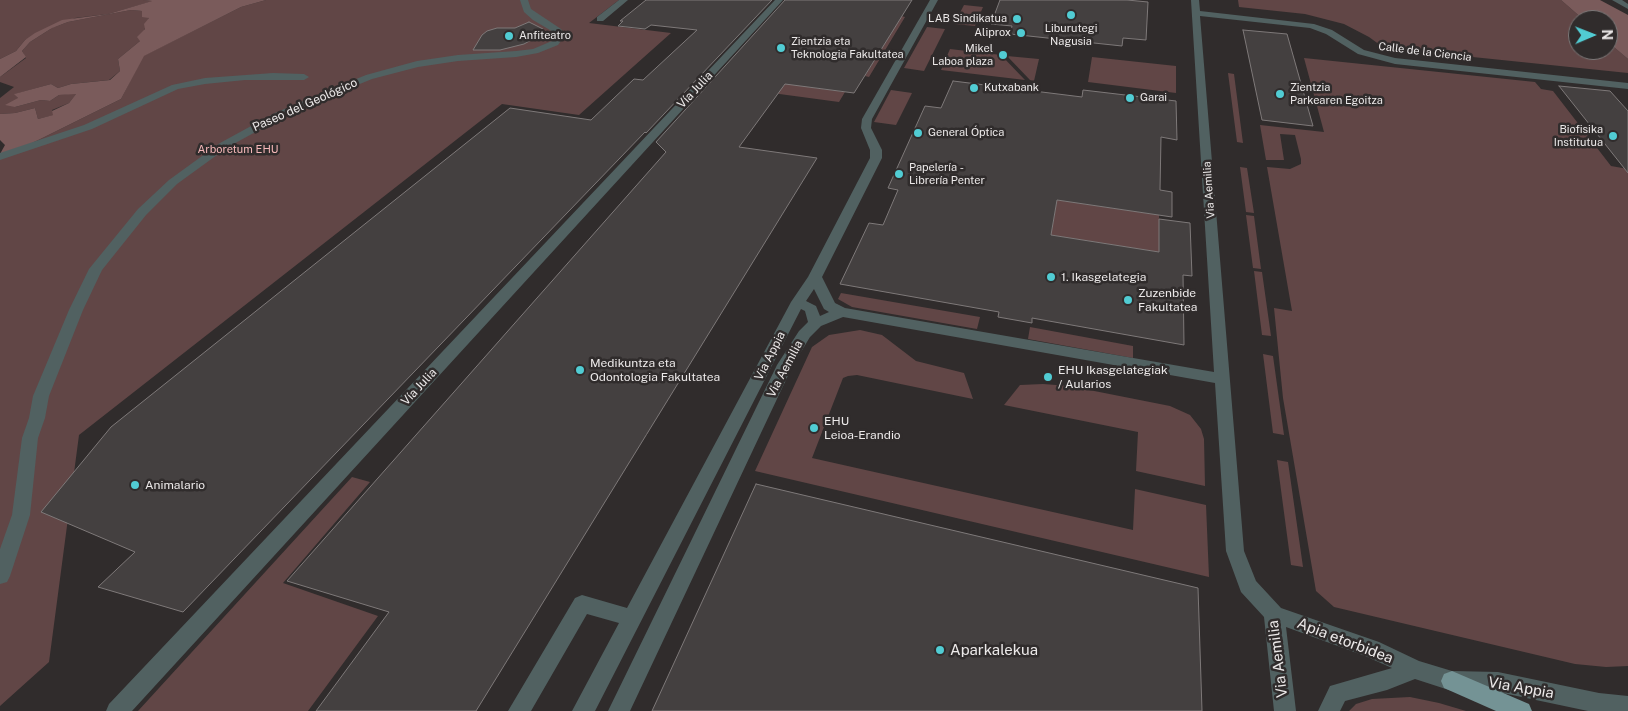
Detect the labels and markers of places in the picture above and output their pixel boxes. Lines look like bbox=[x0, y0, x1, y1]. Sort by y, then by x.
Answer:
marker: Liburutegi Nagusia bbox=[1065, 9, 1077, 21]
place label: LAB Sindikatua bbox=[928, 12, 1007, 26]
marker: LAB Sindikatua bbox=[1011, 13, 1023, 25]
place label: Liburutegi Nagusia bbox=[1045, 22, 1097, 48]
place label: Aliprox bbox=[974, 26, 1011, 40]
marker: Aliprox bbox=[1015, 27, 1027, 39]
place label: Anfiteatro bbox=[519, 29, 571, 43]
marker: Anfiteatro bbox=[503, 30, 515, 42]
place label: Zientzia eta Teknologia Fakultatea bbox=[791, 35, 904, 61]
marker: Zientzia eta Teknologia Fakultatea bbox=[775, 42, 787, 54]
place label: Mikel Laboa plaza bbox=[932, 42, 993, 68]
marker: Mikel Laboa plaza bbox=[997, 49, 1009, 61]
place label: Kutxabank bbox=[984, 81, 1039, 95]
place label: Zientzia Parkearen Egoitza bbox=[1290, 81, 1383, 107]
marker: Kutxabank bbox=[968, 82, 980, 94]
marker: Zientzia Parkearen Egoitza bbox=[1274, 88, 1286, 100]
place label: Garai bbox=[1140, 91, 1167, 105]
marker: Garai bbox=[1124, 92, 1136, 104]
place label: Biofisika Institutua bbox=[1554, 123, 1603, 149]
place label: General Óptica bbox=[928, 126, 1004, 140]
marker: General Óptica bbox=[912, 127, 924, 139]
marker: Biofisika Institutua bbox=[1607, 130, 1619, 142]
place label: Papelería - Librería Penter bbox=[909, 161, 985, 187]
marker: Papelería - Librería Penter bbox=[893, 168, 905, 180]
place label: 1. Ikasgelategia bbox=[1061, 270, 1146, 284]
marker: 1. Ikasgelategia bbox=[1045, 271, 1057, 283]
place label: Zuzenbide Fakultatea bbox=[1138, 286, 1197, 314]
marker: Zuzenbide Fakultatea bbox=[1122, 294, 1134, 306]
place label: Medikuntza eta Odontologia Fakultatea bbox=[590, 356, 720, 384]
place label: EHU Ikasgelategiak / Aularios bbox=[1058, 363, 1168, 391]
marker: Medikuntza eta Odontologia Fakultatea bbox=[574, 364, 586, 376]
marker: EHU Ikasgelategiak / Aularios bbox=[1042, 371, 1054, 383]
place label: EHU Leioa-Erandio bbox=[824, 414, 901, 442]
marker: EHU Leioa-Erandio bbox=[808, 422, 820, 434]
place label: Animalario bbox=[145, 478, 205, 492]
marker: Animalario bbox=[129, 479, 141, 491]
place label: Aparkalekua bbox=[950, 641, 1038, 659]
marker: Aparkalekua bbox=[934, 644, 946, 656]

